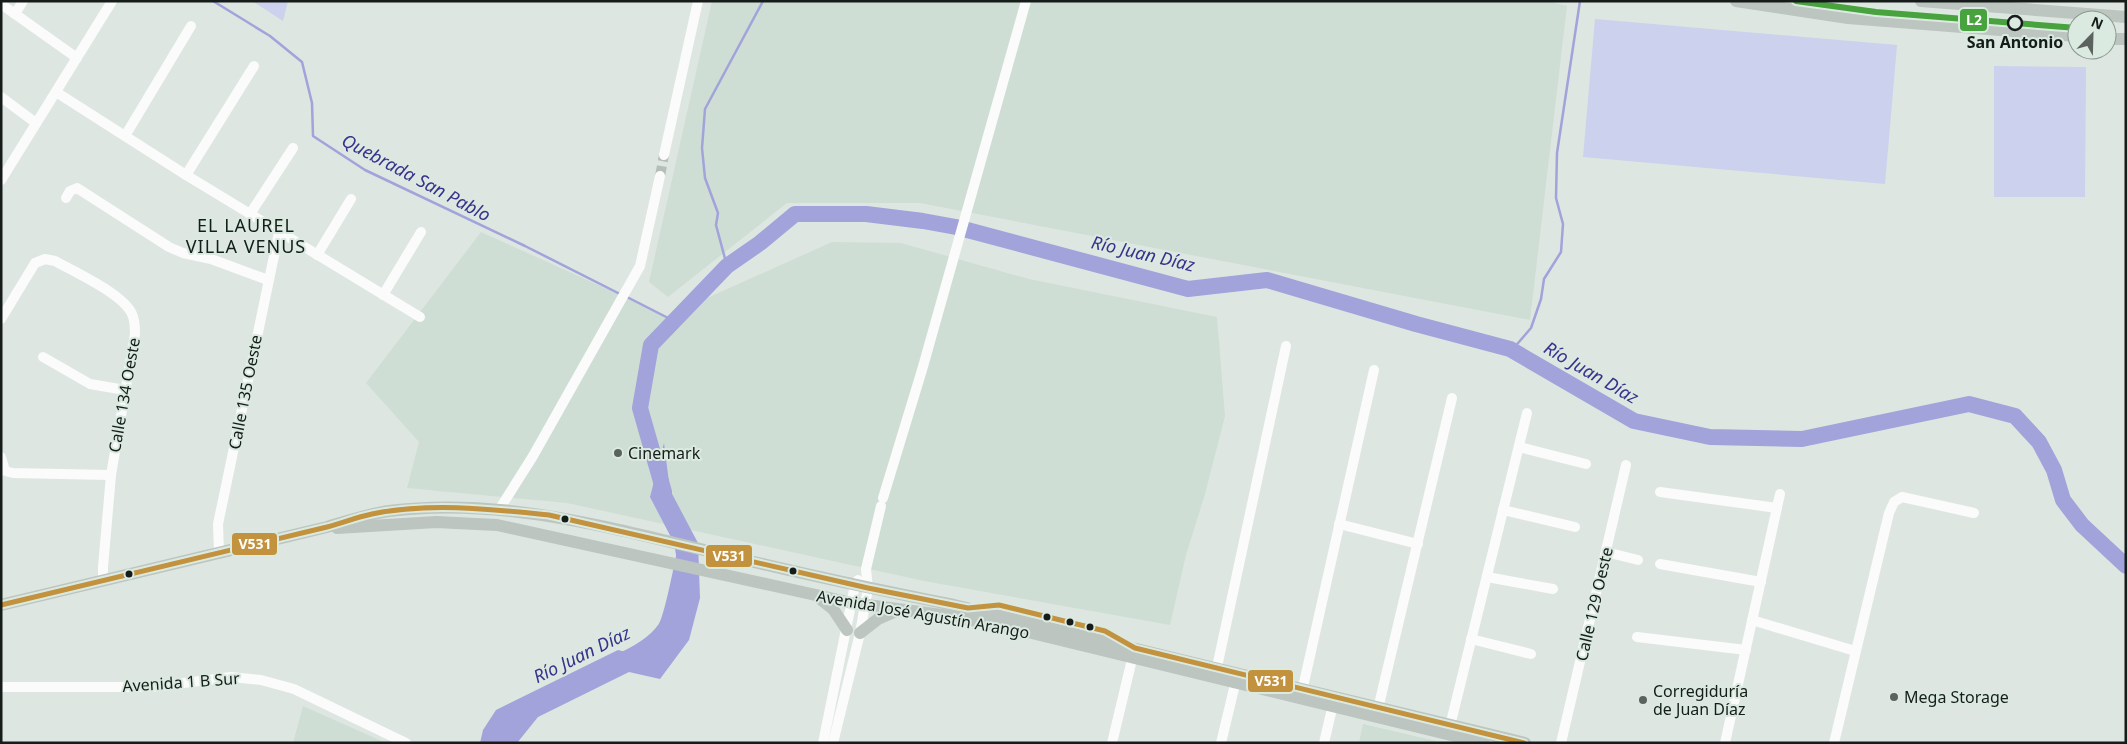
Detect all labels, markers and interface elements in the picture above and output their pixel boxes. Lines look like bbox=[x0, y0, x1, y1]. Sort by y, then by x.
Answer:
line badge: L2 bbox=[1959, 8, 1988, 32]
text: L2 bbox=[1966, 10, 1982, 29]
north arrow bbox=[2067, 10, 2117, 60]
text: N bbox=[2088, 12, 2106, 34]
marker: San Antonio bbox=[2007, 15, 2023, 31]
place label: San Antonio bbox=[1967, 31, 2063, 53]
water label: Quebrada San Pablo bbox=[338, 128, 495, 226]
district label: EL LAUREL VILLA VENUS bbox=[186, 213, 306, 258]
water label: Río Juan Díaz bbox=[1089, 229, 1197, 277]
street label: Calle 135 Oeste bbox=[223, 333, 267, 451]
water label: Río Juan Díaz bbox=[1540, 335, 1643, 409]
street label: Calle 134 Oeste bbox=[103, 336, 145, 454]
place label: Cinemark bbox=[628, 442, 701, 464]
marker: Cinemark bbox=[612, 447, 624, 459]
unlabelled marker bbox=[560, 514, 570, 524]
line badge: V531 bbox=[231, 532, 278, 556]
text: V531 bbox=[238, 534, 272, 553]
line badge: V531 bbox=[705, 544, 753, 568]
street label: Calle 129 Oeste bbox=[1570, 545, 1618, 663]
text: V531 bbox=[712, 546, 746, 565]
unlabelled marker bbox=[788, 566, 798, 576]
unlabelled marker bbox=[124, 569, 134, 579]
street label: Avenida José Agustín Arango bbox=[815, 584, 1031, 644]
unlabelled marker bbox=[1042, 612, 1052, 622]
unlabelled marker bbox=[1065, 617, 1075, 627]
water label: Río Juan Díaz bbox=[529, 620, 634, 688]
unlabelled marker bbox=[1085, 622, 1095, 632]
street label: Avenida 1 B Sur bbox=[122, 667, 241, 697]
line badge: V531 bbox=[1247, 669, 1294, 693]
text: V531 bbox=[1254, 671, 1288, 690]
place label: Corregiduría de Juan Díaz bbox=[1653, 680, 1748, 720]
place label: Mega Storage bbox=[1904, 686, 2009, 708]
marker: Mega Storage bbox=[1888, 691, 1900, 703]
marker: Corregiduría de Juan Díaz bbox=[1637, 694, 1649, 706]

